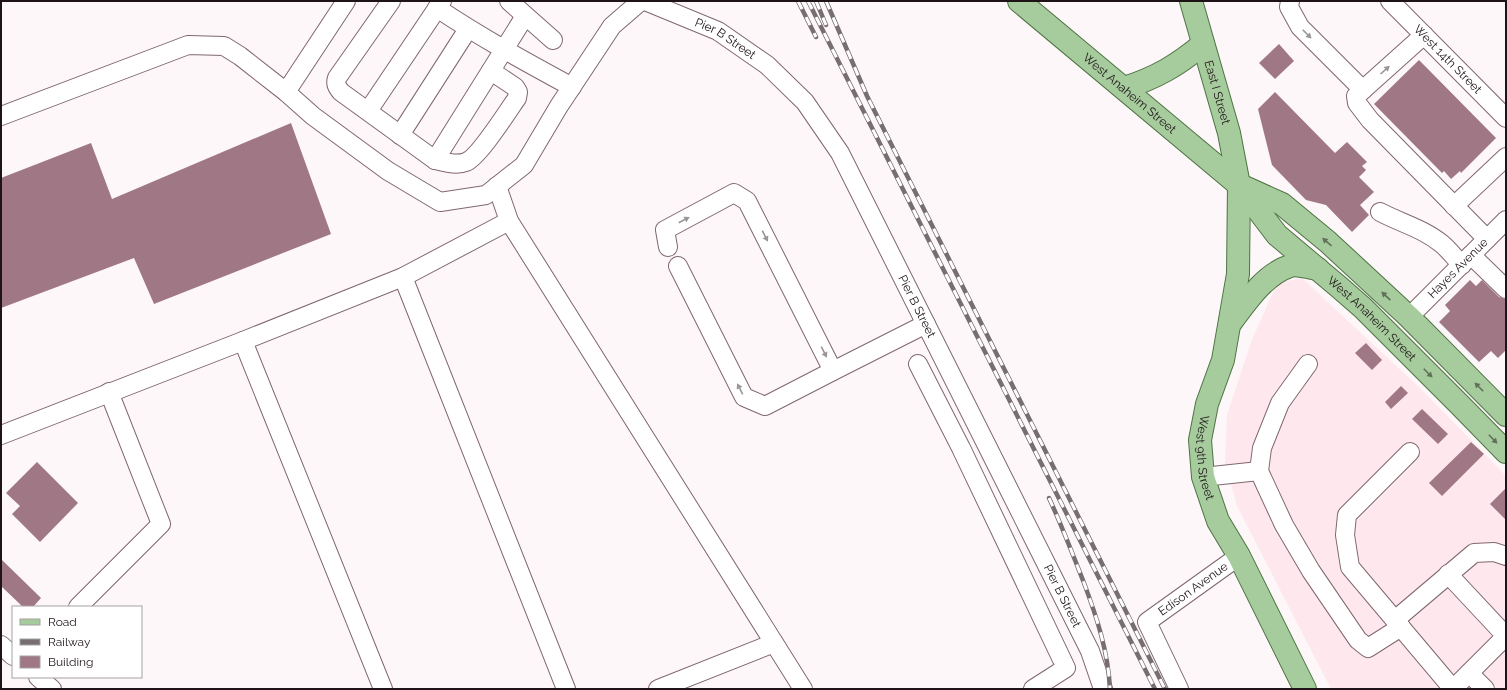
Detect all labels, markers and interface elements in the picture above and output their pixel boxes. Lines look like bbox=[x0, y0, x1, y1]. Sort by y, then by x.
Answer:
street label: Pier B Street bbox=[693, 15, 758, 62]
street label: West 14th Street bbox=[1411, 22, 1485, 96]
one-way arrow bbox=[1302, 29, 1312, 39]
street label: West Anaheim Street bbox=[1080, 50, 1179, 136]
street label: East I Street bbox=[1201, 59, 1233, 126]
one-way arrow bbox=[1380, 65, 1390, 75]
one-way arrow bbox=[678, 216, 690, 223]
one-way arrow bbox=[762, 230, 768, 241]
street label: Hayes Avenue bbox=[1425, 235, 1491, 301]
one-way arrow bbox=[1322, 237, 1332, 246]
street label: Pier B Street bbox=[895, 273, 939, 340]
street label: West Anaheim Street bbox=[1324, 273, 1419, 364]
one-way arrow bbox=[1381, 291, 1391, 300]
one-way arrow bbox=[821, 346, 827, 357]
one-way arrow bbox=[1423, 368, 1433, 378]
one-way arrow bbox=[1474, 382, 1483, 392]
one-way arrow bbox=[737, 383, 743, 395]
street label: West 9th Street bbox=[1193, 414, 1217, 502]
one-way arrow bbox=[1488, 434, 1497, 443]
street label: Edison Avenue bbox=[1156, 559, 1231, 619]
street label: Pier B Street bbox=[1041, 562, 1084, 630]
legend bbox=[12, 606, 142, 678]
text: Road bbox=[48, 615, 77, 629]
text: Railway bbox=[48, 635, 91, 649]
text: Building bbox=[48, 655, 94, 669]

